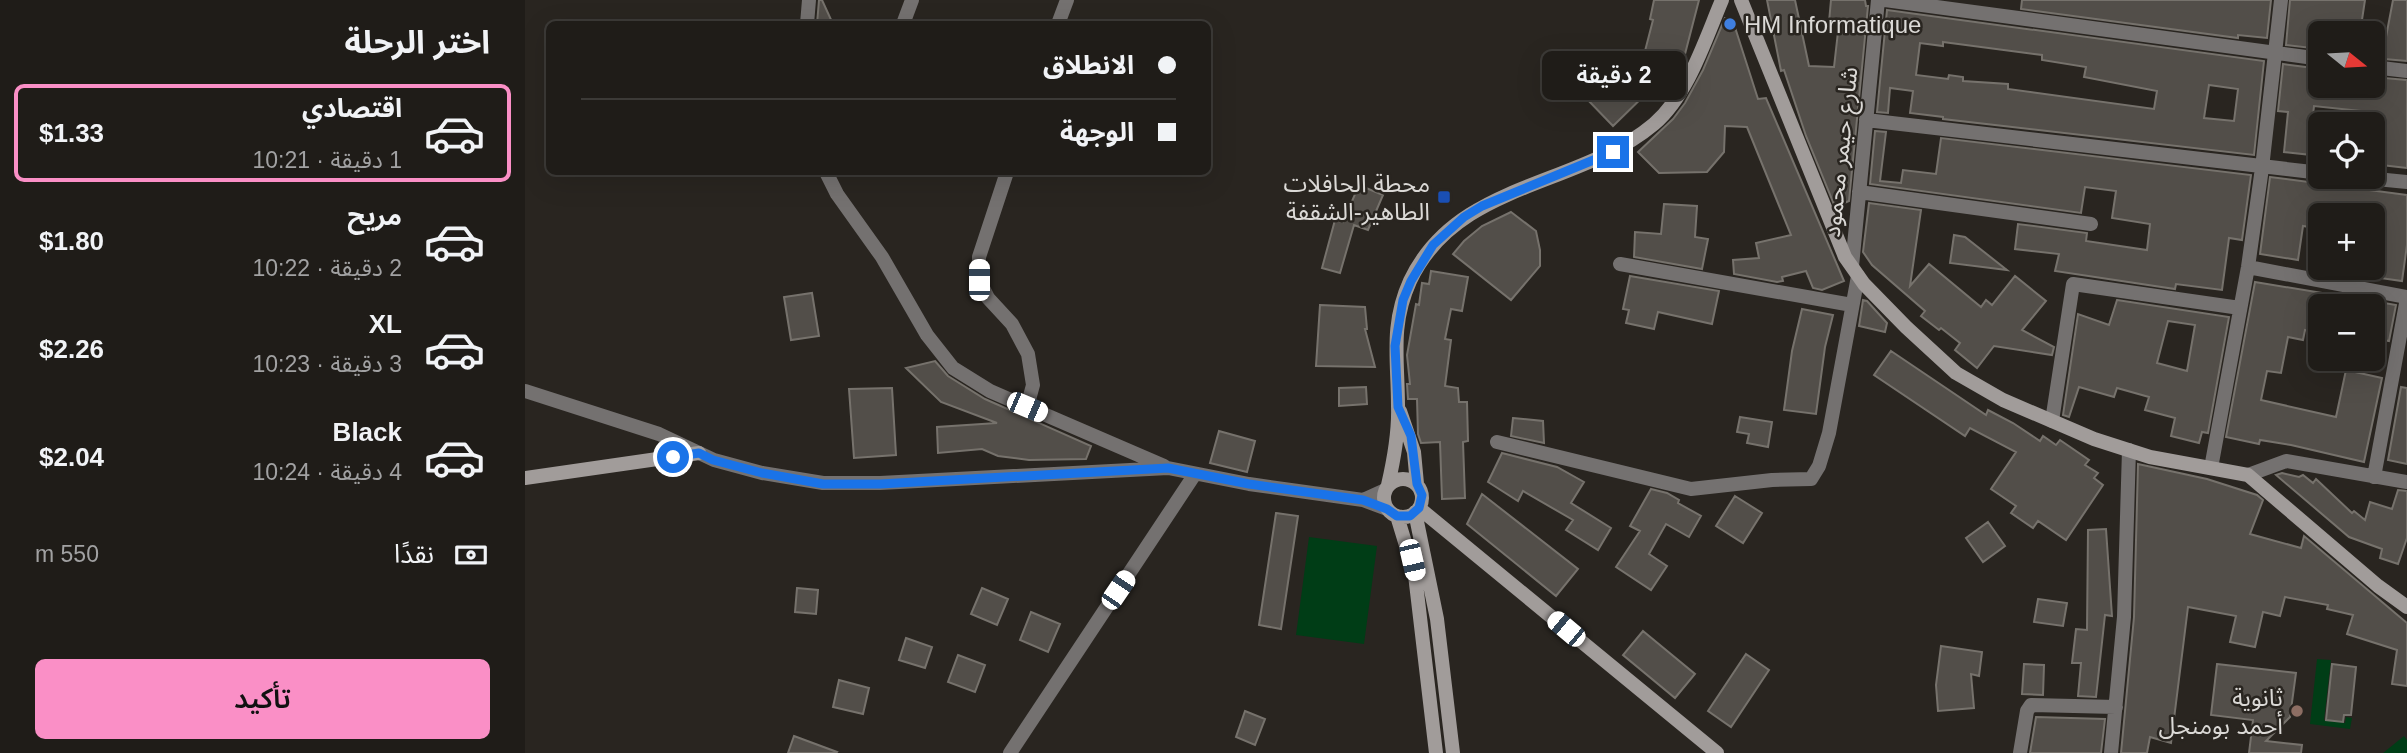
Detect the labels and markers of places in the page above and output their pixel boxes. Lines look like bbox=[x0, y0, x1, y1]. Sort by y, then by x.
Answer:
place label: HM Informatique bbox=[1744, 11, 1921, 38]
marker: HM Informatique bbox=[1722, 16, 1738, 32]
place label: محطة الحافلات الطاهير-الشقفة bbox=[1284, 170, 1430, 226]
marker: محطة الحافلات الطاهير-الشقفة bbox=[1436, 189, 1452, 205]
place label: ثانوية أحمد بومنجل bbox=[2158, 684, 2283, 740]
marker: ثانوية أحمد بومنجل bbox=[2289, 703, 2305, 719]

